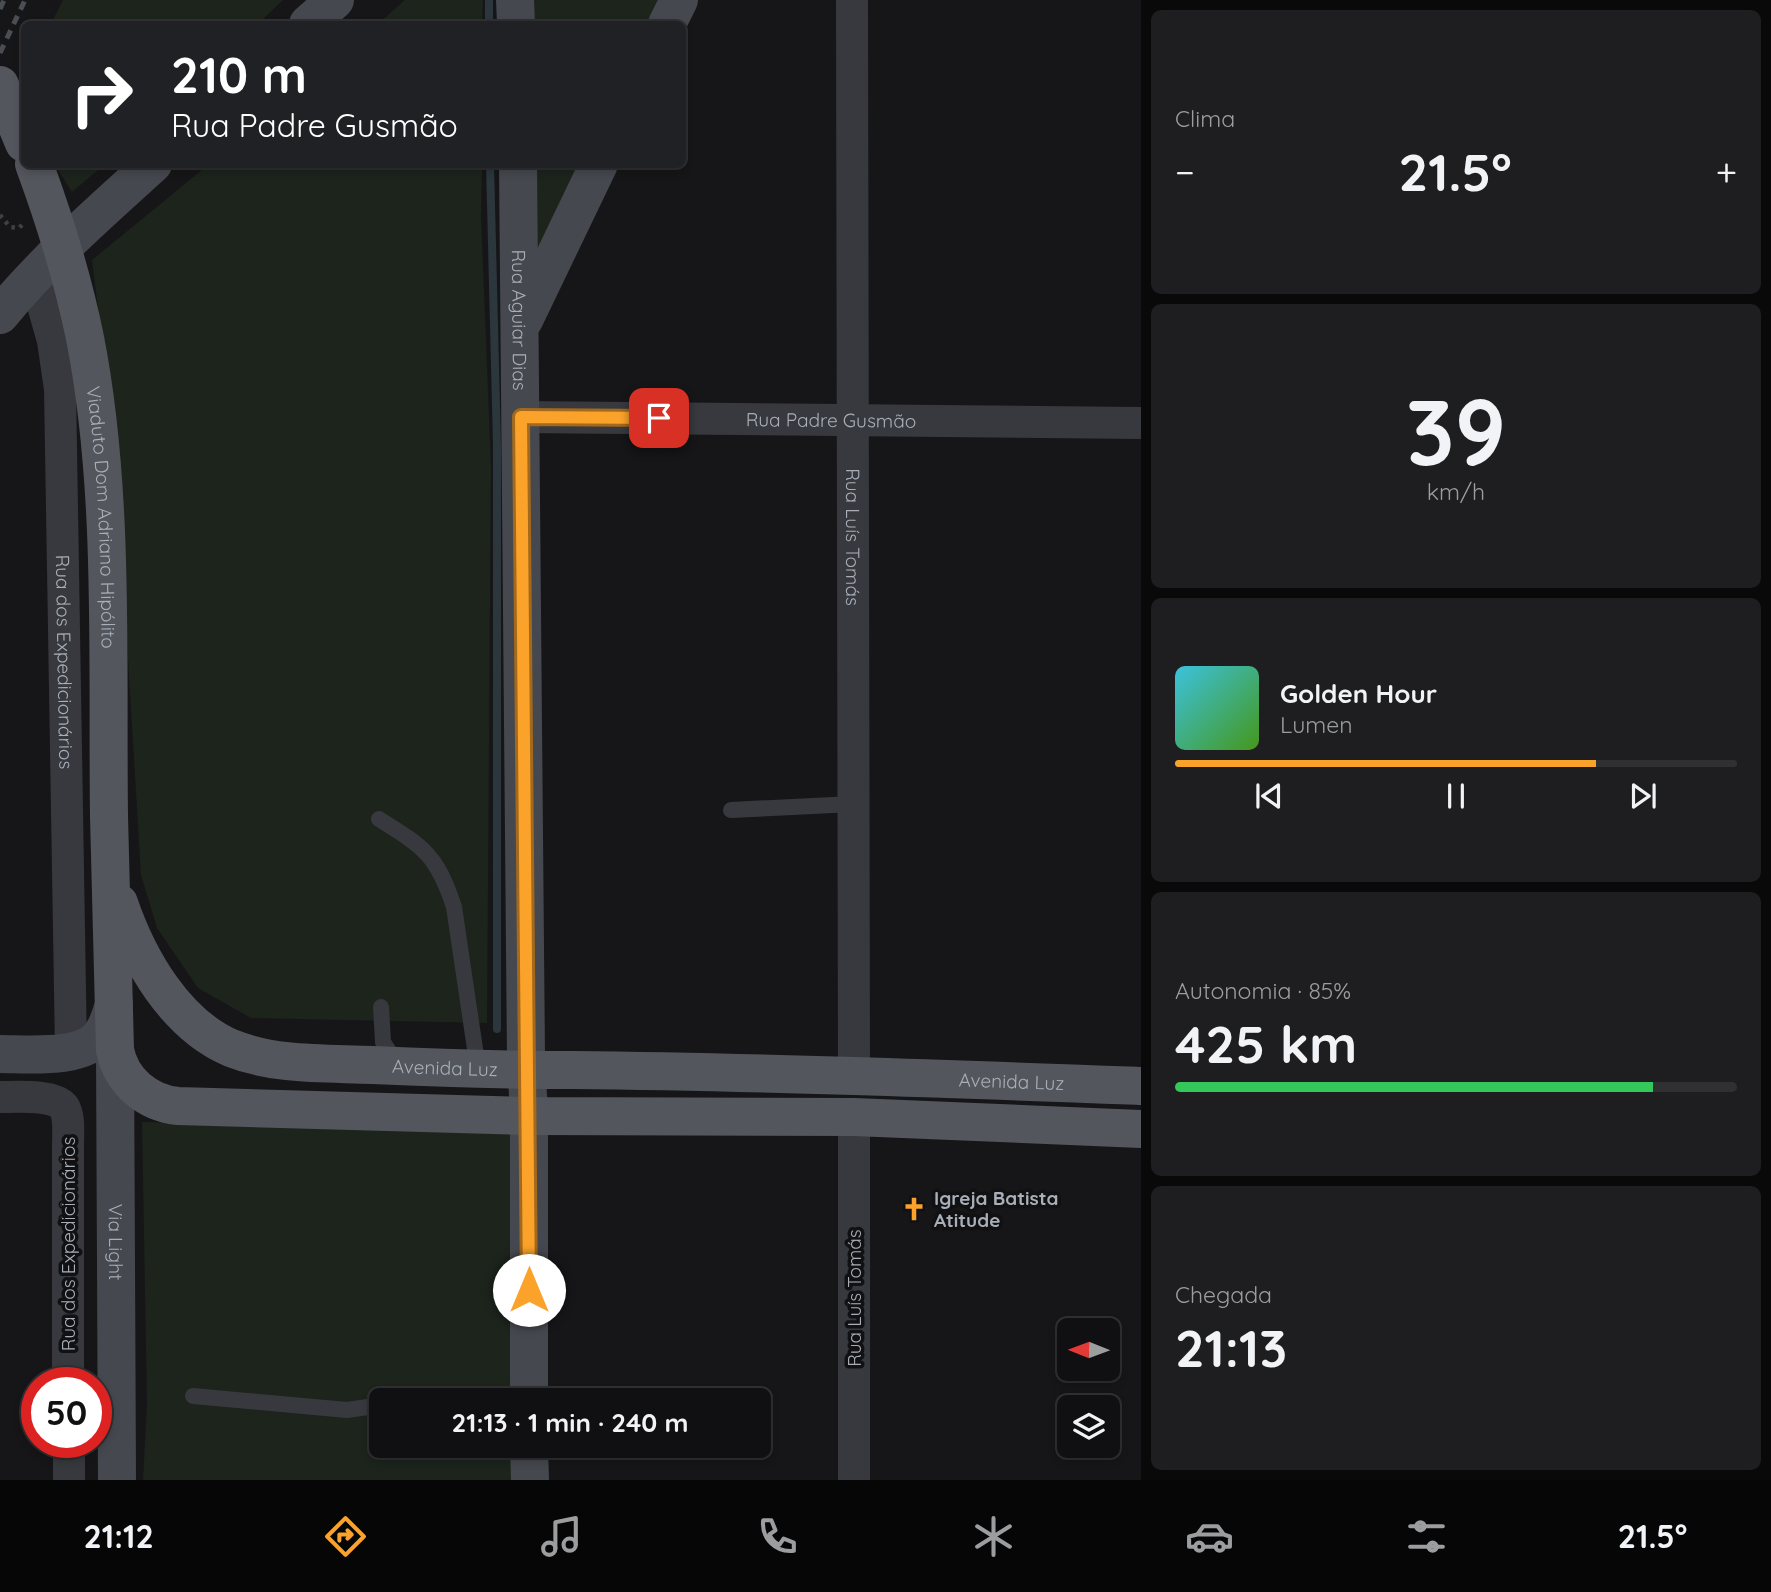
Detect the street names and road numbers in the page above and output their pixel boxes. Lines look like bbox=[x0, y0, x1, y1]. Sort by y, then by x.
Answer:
street label: Rua Aguiar Dias bbox=[507, 249, 532, 391]
street label: Viaduto Dom Adriano Hipólito bbox=[81, 385, 121, 649]
street label: Rua Padre Gusmão bbox=[746, 407, 916, 433]
street label: Rua Luís Tomás bbox=[841, 468, 865, 606]
street label: Rua dos Expedicionários bbox=[51, 554, 78, 770]
street label: Avenida Luz bbox=[392, 1054, 498, 1081]
street label: Avenida Luz bbox=[958, 1067, 1065, 1095]
street label: Rua dos Expedicionários bbox=[56, 1137, 80, 1351]
street label: Via Light bbox=[104, 1204, 128, 1280]
street label: Rua Luís Tomás bbox=[842, 1229, 866, 1367]

